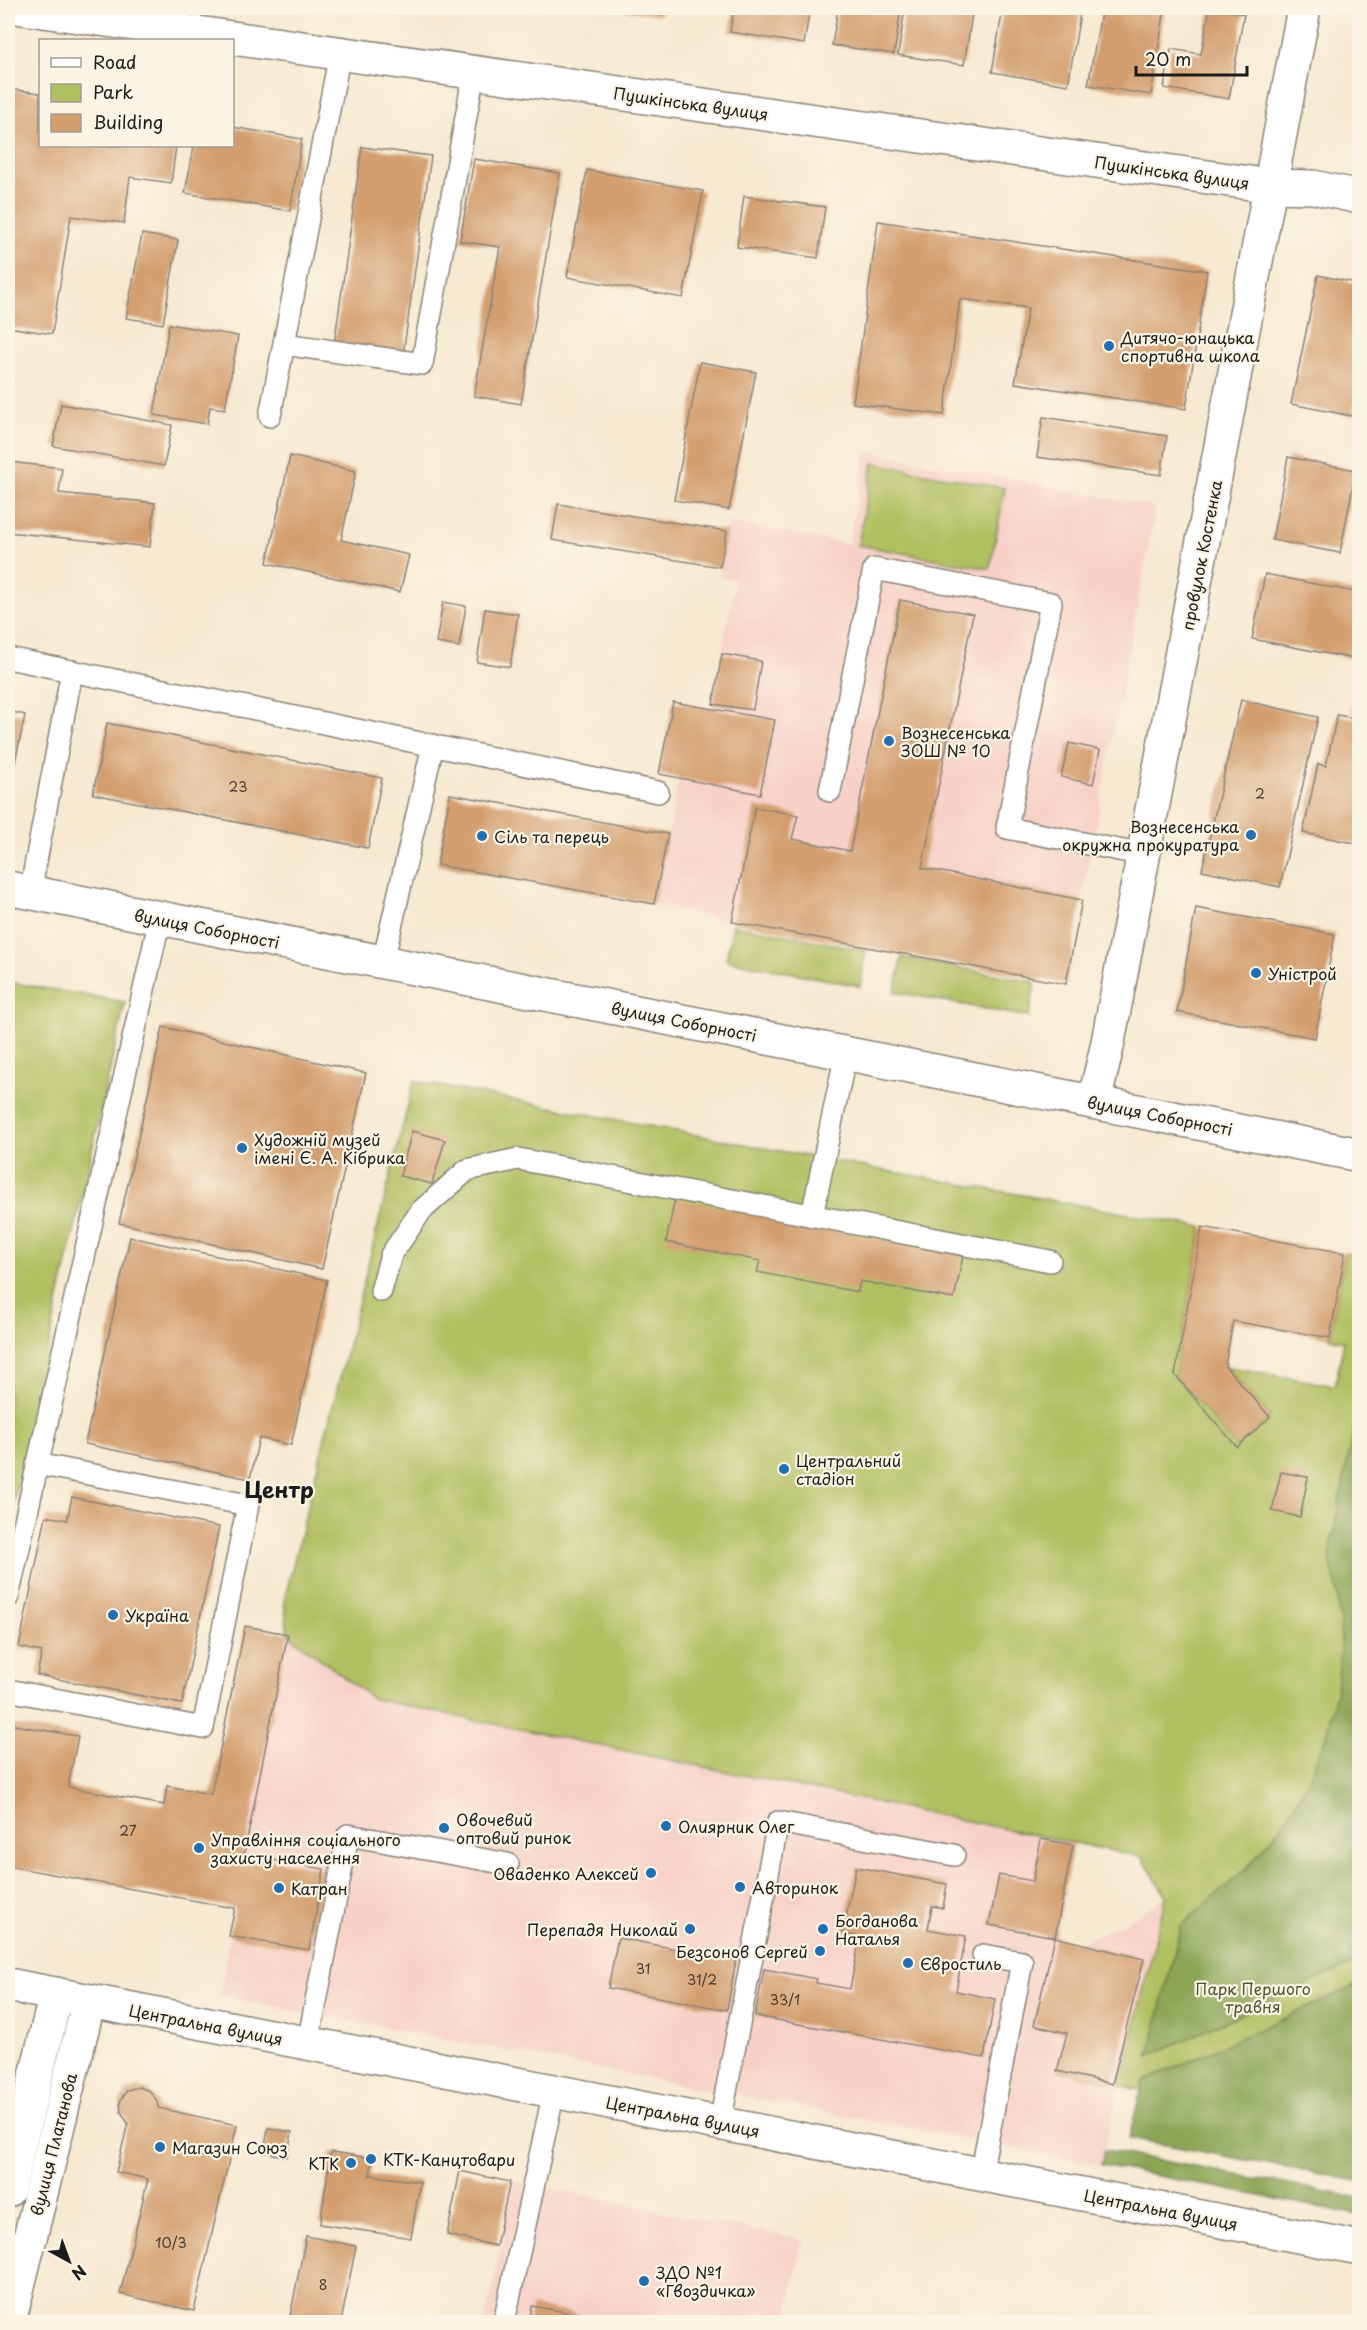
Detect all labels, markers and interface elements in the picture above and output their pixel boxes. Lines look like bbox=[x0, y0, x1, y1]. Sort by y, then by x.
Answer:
legend bbox=[39, 39, 234, 147]
scale bar bbox=[1136, 39, 1247, 77]
text: 20 m bbox=[1145, 45, 1191, 72]
text: Road bbox=[93, 48, 137, 75]
text: Park bbox=[93, 78, 133, 105]
street label: Пушкінська вулиця bbox=[612, 80, 770, 126]
text: Building bbox=[93, 108, 163, 135]
street label: Пушкінська вулиця bbox=[1093, 149, 1251, 195]
place label: Дитячо-юнацька спортивна школа bbox=[1120, 325, 1260, 367]
marker: Дитячо-юнацька спортивна школа bbox=[1102, 339, 1116, 353]
street label: провулок Костенка bbox=[1175, 478, 1227, 632]
place label: Вознесенська ЗОШ № 10 bbox=[901, 720, 1010, 762]
marker: Вознесенська ЗОШ № 10 bbox=[882, 734, 896, 748]
house number: 23 bbox=[229, 776, 247, 797]
house number: 2 bbox=[1255, 783, 1265, 804]
place label: Вознесенська окружна прокуратура bbox=[1062, 814, 1239, 856]
place label: Сіль та перець bbox=[494, 824, 609, 848]
marker: Вознесенська окружна прокуратура bbox=[1244, 828, 1258, 842]
marker: Сіль та перець bbox=[475, 829, 489, 843]
street label: вулиця Соборності bbox=[132, 902, 282, 954]
place label: Уністрой bbox=[1268, 961, 1337, 985]
marker: Уністрой bbox=[1249, 966, 1263, 980]
street label: вулиця Соборності bbox=[609, 995, 759, 1047]
street label: вулиця Соборності bbox=[1085, 1089, 1235, 1141]
place label: Художній музей імені Є. А. Кібрика bbox=[254, 1127, 405, 1169]
marker: Художній музей імені Є. А. Кібрика bbox=[235, 1141, 249, 1155]
place label: Центральний стадіон bbox=[796, 1448, 901, 1490]
marker: Центральний стадіон bbox=[777, 1462, 791, 1476]
district label: Центр bbox=[244, 1472, 314, 1505]
place label: Україна bbox=[125, 1603, 189, 1627]
marker: Україна bbox=[106, 1608, 120, 1622]
place label: Овочевий оптовий ринок bbox=[456, 1807, 572, 1849]
place label: Олиярник Олег bbox=[678, 1814, 795, 1838]
marker: Олиярник Олег bbox=[659, 1819, 673, 1833]
house number: 27 bbox=[119, 1820, 137, 1841]
marker: Овочевий оптовий ринок bbox=[437, 1821, 451, 1835]
place label: Управління соціального захисту населення bbox=[210, 1827, 401, 1869]
marker: Управління соціального захисту населення bbox=[192, 1841, 206, 1855]
place label: Оваденко Алексей bbox=[493, 1861, 639, 1885]
marker: Оваденко Алексей bbox=[644, 1866, 658, 1880]
place label: Авторинок bbox=[752, 1875, 839, 1899]
place label: Катран bbox=[291, 1876, 348, 1900]
marker: Авторинок bbox=[733, 1880, 747, 1894]
marker: Катран bbox=[272, 1881, 286, 1895]
place label: Богданова Наталья bbox=[835, 1908, 918, 1950]
place label: Перепадя Николай bbox=[527, 1917, 678, 1941]
marker: Перепадя Николай bbox=[683, 1922, 697, 1936]
marker: Богданова Наталья bbox=[816, 1922, 830, 1936]
place label: Безсонов Сергей bbox=[676, 1939, 808, 1963]
marker: Безсонов Сергей bbox=[813, 1944, 827, 1958]
place label: Євростиль bbox=[920, 1951, 1001, 1975]
marker: Євростиль bbox=[901, 1956, 915, 1970]
house number: 31 bbox=[636, 1958, 650, 1979]
house number: 31/2 bbox=[687, 1969, 717, 1990]
park label: Парк Першого травня bbox=[1195, 1976, 1311, 2018]
house number: 33/1 bbox=[770, 1989, 800, 2010]
street label: Центральна вулиця bbox=[127, 1997, 285, 2051]
street label: вулиця Платанова bbox=[24, 2070, 82, 2218]
street label: Центральна вулиця bbox=[604, 2089, 762, 2143]
place label: Магазин Союз bbox=[172, 2135, 288, 2159]
marker: Магазин Союз bbox=[153, 2140, 167, 2154]
place label: КТК-Канцтовари bbox=[383, 2147, 515, 2171]
place label: КТК bbox=[308, 2151, 339, 2175]
marker: КТК-Канцтовари bbox=[364, 2152, 378, 2166]
marker: КТК bbox=[344, 2156, 358, 2170]
street label: Центральна вулиця bbox=[1082, 2182, 1240, 2236]
north arrow bbox=[39, 2231, 99, 2291]
house number: 10/3 bbox=[155, 2232, 187, 2253]
text: N bbox=[67, 2260, 92, 2286]
place label: ЗДО №1 «Гвоздичка» bbox=[656, 2260, 756, 2302]
house number: 8 bbox=[319, 2274, 327, 2295]
marker: ЗДО №1 «Гвоздичка» bbox=[637, 2274, 651, 2288]

